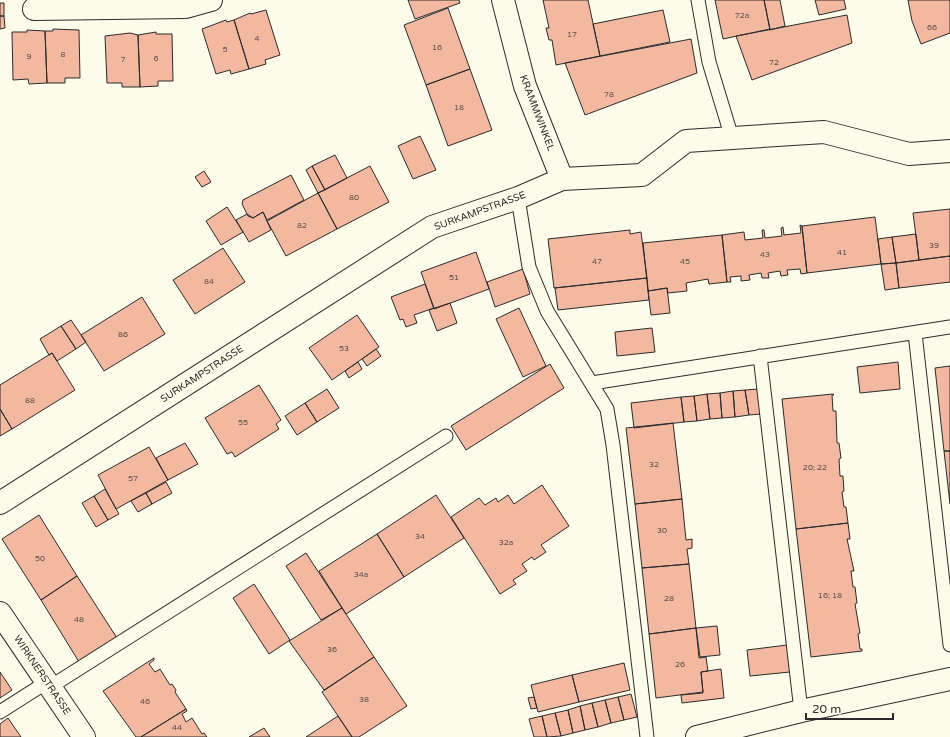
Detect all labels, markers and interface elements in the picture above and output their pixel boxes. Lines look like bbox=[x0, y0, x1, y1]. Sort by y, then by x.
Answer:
house number: 72a bbox=[735, 11, 749, 20]
house number: 66 bbox=[927, 23, 937, 32]
house number: 17 bbox=[567, 30, 577, 39]
house number: 4 bbox=[254, 34, 260, 43]
house number: 16 bbox=[432, 43, 442, 52]
house number: 5 bbox=[222, 45, 228, 54]
house number: 8 bbox=[60, 50, 66, 59]
house number: 9 bbox=[26, 52, 32, 61]
house number: 6 bbox=[153, 54, 159, 63]
house number: 7 bbox=[120, 55, 126, 64]
house number: 72 bbox=[769, 58, 779, 67]
street label: KRAMMWINKEL bbox=[517, 73, 557, 153]
house number: 78 bbox=[604, 90, 614, 99]
house number: 18 bbox=[454, 103, 464, 112]
street label: SURKAMPSTRASSE bbox=[433, 189, 527, 233]
house number: 80 bbox=[349, 193, 359, 202]
house number: 82 bbox=[297, 221, 307, 230]
house number: 39 bbox=[929, 241, 939, 250]
house number: 41 bbox=[837, 248, 847, 257]
house number: 43 bbox=[760, 250, 770, 259]
house number: 47 bbox=[592, 257, 602, 266]
house number: 45 bbox=[680, 257, 690, 266]
house number: 51 bbox=[449, 273, 459, 282]
house number: 84 bbox=[204, 277, 214, 286]
house number: 86 bbox=[118, 330, 128, 339]
street label: SURKAMPSTRASSE bbox=[158, 343, 246, 405]
house number: 53 bbox=[339, 344, 349, 353]
house number: 88 bbox=[25, 396, 35, 405]
house number: 55 bbox=[238, 418, 248, 427]
house number: 32 bbox=[649, 460, 659, 469]
house number: 20; 22 bbox=[803, 463, 827, 472]
house number: 57 bbox=[128, 474, 138, 483]
house number: 30 bbox=[657, 526, 667, 535]
house number: 34 bbox=[415, 532, 425, 541]
house number: 32a bbox=[499, 538, 513, 547]
house number: 50 bbox=[35, 554, 45, 563]
house number: 34a bbox=[354, 570, 368, 579]
house number: 16; 18 bbox=[818, 591, 842, 600]
house number: 28 bbox=[664, 594, 674, 603]
house number: 48 bbox=[74, 615, 84, 624]
street label: WIRKNERSTRASSE bbox=[11, 633, 73, 717]
house number: 36 bbox=[327, 645, 337, 654]
house number: 26 bbox=[675, 660, 685, 669]
house number: 38 bbox=[359, 695, 369, 704]
scale bar bbox=[806, 695, 893, 721]
house number: 46 bbox=[140, 697, 150, 706]
text: 20 m bbox=[812, 702, 841, 716]
house number: 44 bbox=[172, 723, 182, 732]

